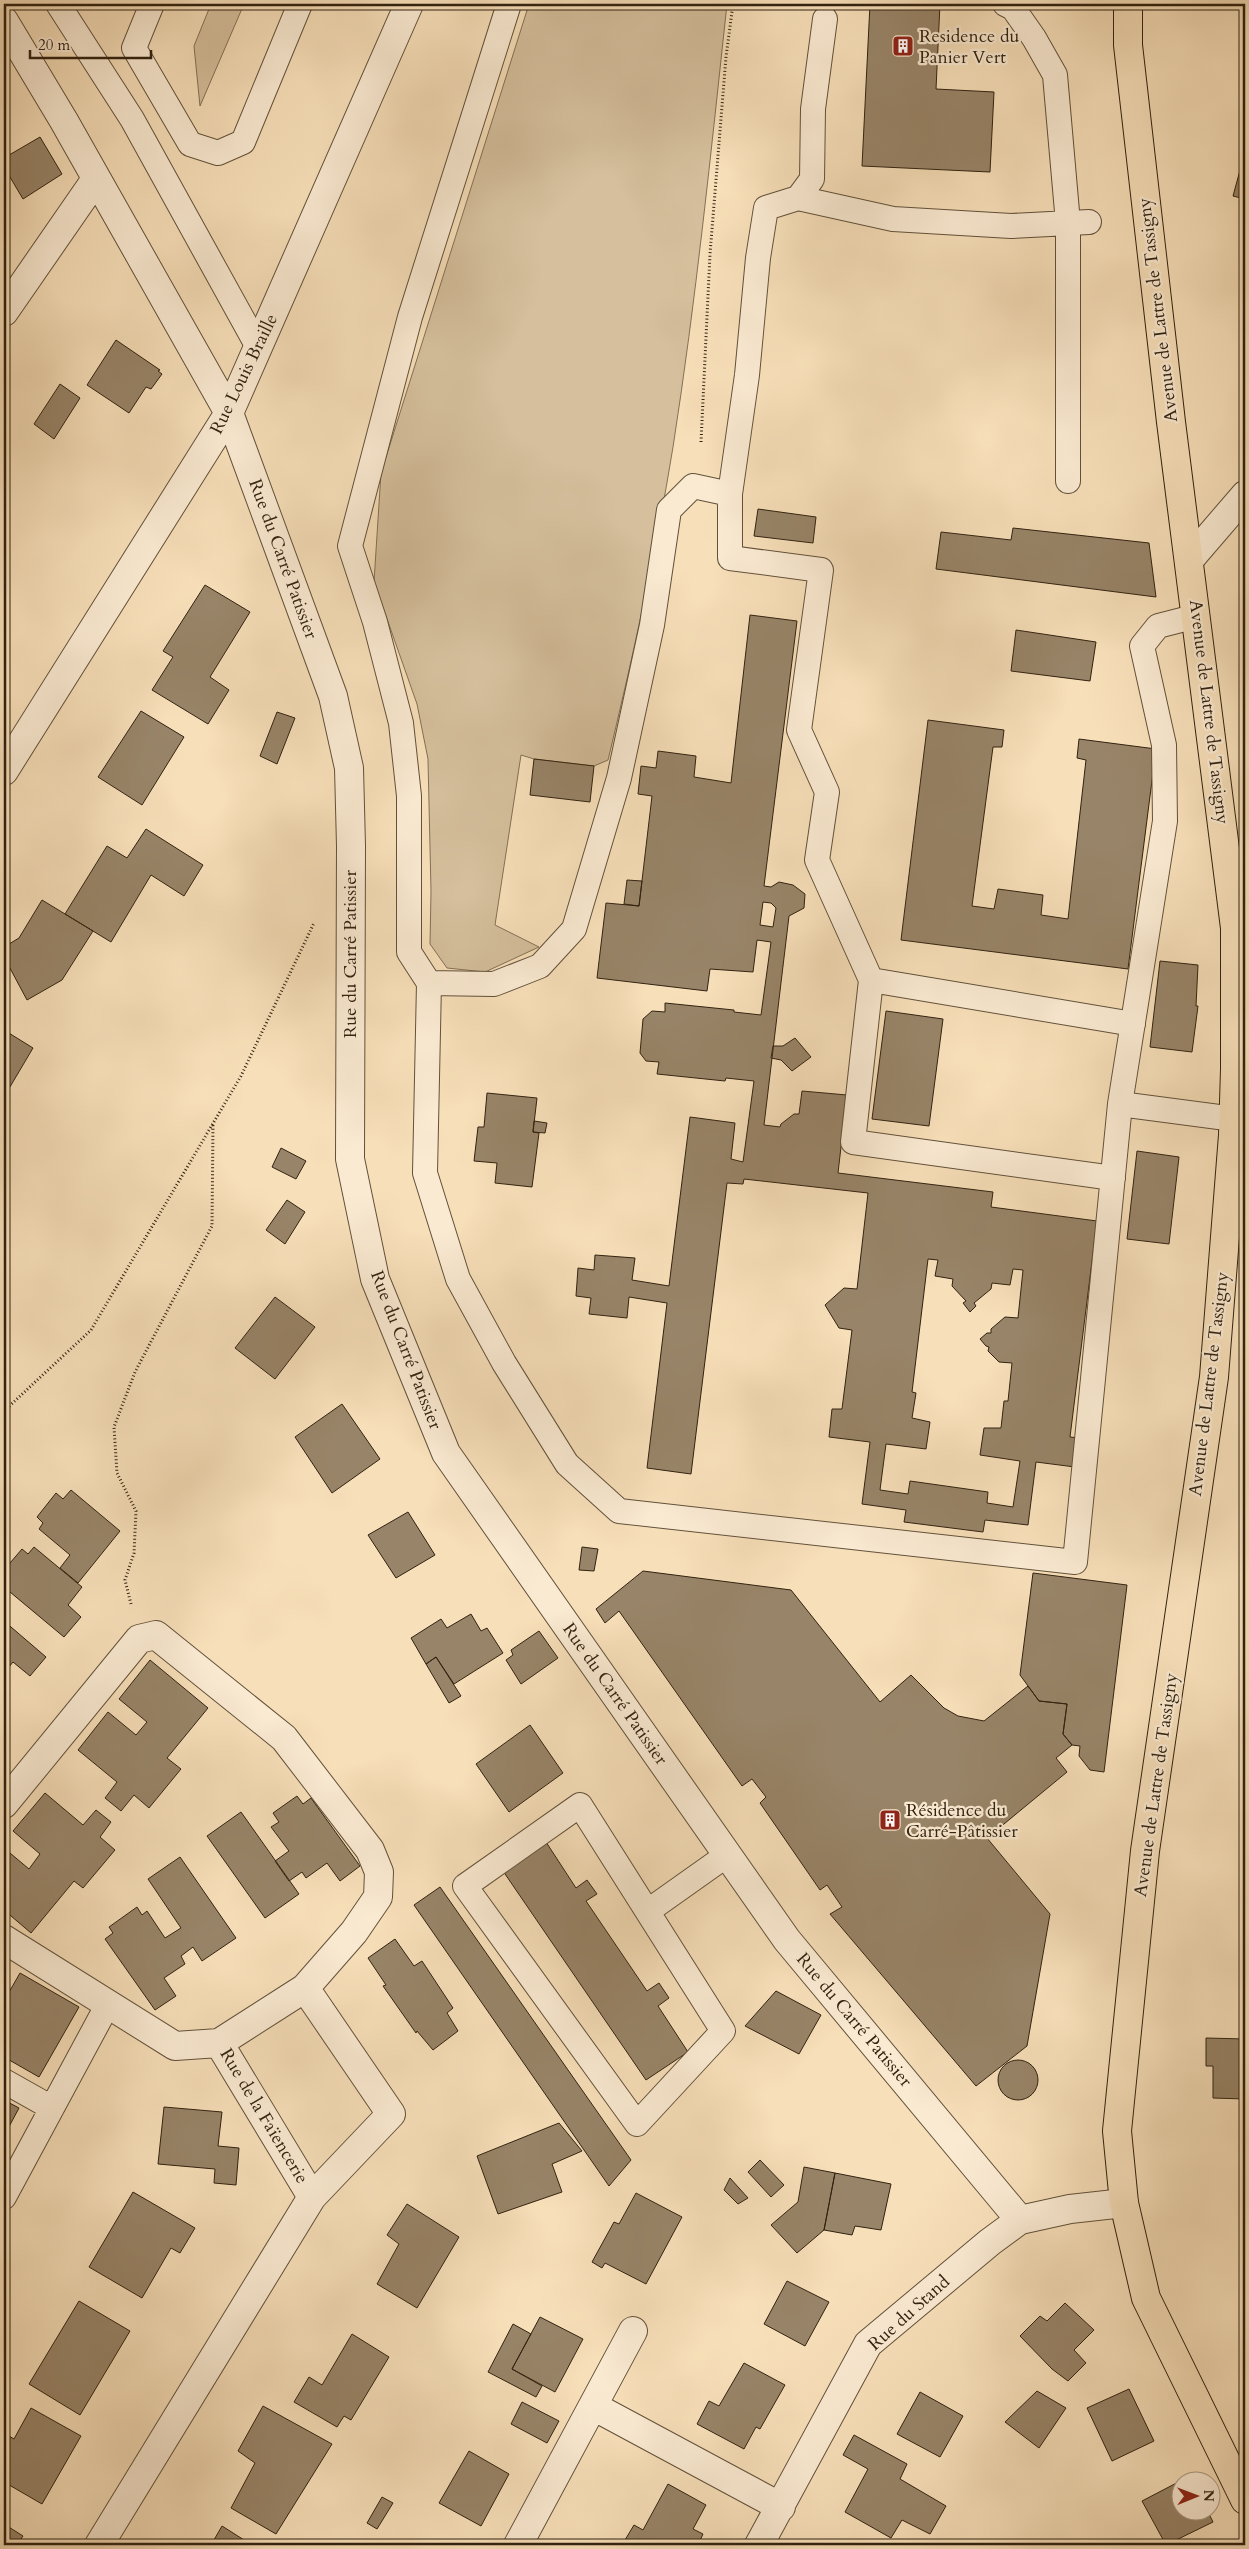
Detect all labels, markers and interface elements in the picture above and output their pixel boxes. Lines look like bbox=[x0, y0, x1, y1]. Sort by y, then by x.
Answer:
place label: Residence du Panier Vert bbox=[919, 24, 1020, 70]
scale bar bbox=[30, 28, 151, 60]
building icon: Residence du Panier Vert bbox=[891, 34, 915, 58]
text: 20 m bbox=[38, 35, 70, 55]
street label: Avenue de Lattre de Tassigny bbox=[1132, 196, 1184, 424]
street label: Rue Louis Braille bbox=[204, 310, 284, 438]
street label: Rue du Carré Patissier bbox=[242, 476, 324, 643]
street label: Avenue de Lattre de Tassigny bbox=[1183, 598, 1235, 826]
street label: Rue du Carré Patissier bbox=[338, 869, 363, 1038]
street label: Rue du Carré Patissier bbox=[364, 1267, 448, 1433]
street label: Avenue de Lattre de Tassigny bbox=[1183, 1270, 1235, 1498]
street label: Rue du Carré Patissier bbox=[556, 1618, 674, 1770]
street label: Avenue de Lattre de Tassigny bbox=[1128, 1671, 1184, 1899]
place label: Résidence du Carré-Pâtissier bbox=[906, 1798, 1018, 1844]
building icon: Résidence du Carré-Pâtissier bbox=[878, 1808, 902, 1832]
street label: Rue du Carré Patissier bbox=[790, 1947, 918, 2093]
street label: Rue de la Faïencerie bbox=[214, 2044, 314, 2188]
street label: Rue du Stand bbox=[863, 2269, 956, 2356]
north arrow bbox=[1172, 2472, 1222, 2522]
text: N bbox=[1199, 2490, 1218, 2502]

